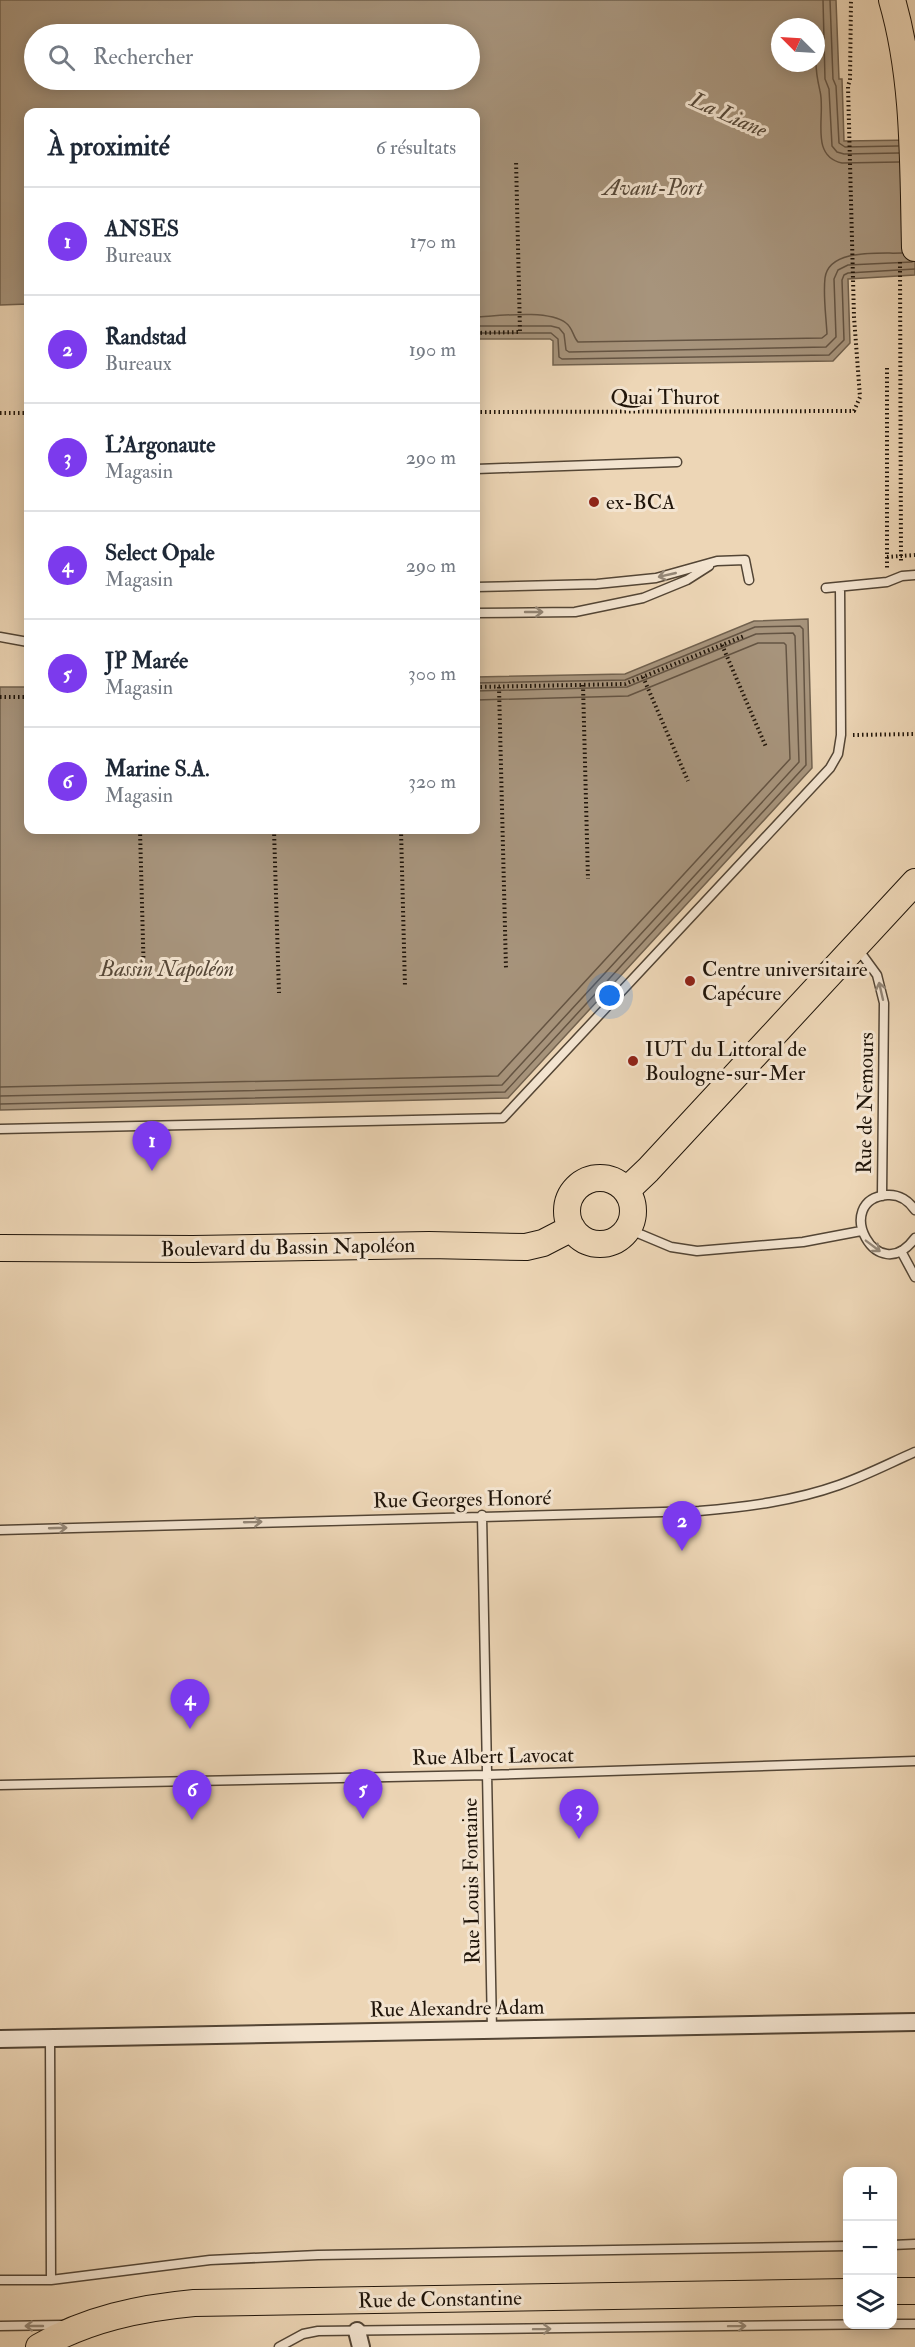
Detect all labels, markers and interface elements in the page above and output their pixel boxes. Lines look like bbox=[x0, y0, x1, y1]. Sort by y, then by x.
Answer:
north arrow bbox=[771, 18, 825, 72]
search box bbox=[24, 24, 480, 90]
icon: search bbox=[45, 41, 78, 74]
text: Rechercher bbox=[93, 43, 193, 71]
water label: La Liane bbox=[685, 85, 772, 144]
text: À proximité bbox=[48, 131, 170, 163]
text: 6 résultats bbox=[376, 135, 456, 160]
water label: Avant-Port bbox=[601, 174, 705, 202]
text: ANSES bbox=[105, 215, 179, 243]
text: 1 bbox=[64, 229, 71, 254]
text: 170 m bbox=[410, 229, 456, 254]
text: Bureaux bbox=[105, 243, 172, 268]
text: Randstad bbox=[105, 323, 186, 351]
text: 2 bbox=[62, 337, 73, 362]
text: 190 m bbox=[409, 337, 456, 362]
text: Bureaux bbox=[105, 351, 172, 376]
street label: Quai Thurot bbox=[610, 384, 720, 411]
text: L'Argonaute bbox=[105, 431, 215, 459]
text: 3 bbox=[64, 445, 71, 470]
text: 290 m bbox=[406, 445, 456, 470]
text: Magasin bbox=[105, 459, 173, 484]
place label: ex-BCA bbox=[606, 489, 675, 516]
marker: ex-BCA bbox=[587, 495, 601, 509]
text: Select Opale bbox=[105, 539, 215, 567]
text: 4 bbox=[62, 553, 73, 578]
text: 290 m bbox=[406, 553, 456, 578]
text: Magasin bbox=[105, 567, 173, 592]
one-way arrow bbox=[658, 569, 677, 581]
one-way arrow bbox=[523, 606, 543, 618]
text: JP Marée bbox=[105, 647, 188, 675]
text: 5 bbox=[63, 661, 72, 686]
text: 300 m bbox=[408, 661, 456, 686]
text: Magasin bbox=[105, 675, 173, 700]
text: Marine S.A. bbox=[105, 755, 210, 783]
text: 6 bbox=[62, 769, 73, 794]
text: 320 m bbox=[408, 769, 456, 794]
text: Magasin bbox=[105, 783, 173, 808]
water label: Bassin Napoléon bbox=[99, 955, 234, 983]
place label: Centre universitaire Capécure bbox=[702, 956, 868, 1007]
marker: Centre universitaire Capécure bbox=[683, 974, 697, 988]
your location bbox=[595, 981, 624, 1010]
one-way arrow bbox=[875, 982, 887, 1001]
street label: Rue de Nemours bbox=[851, 1032, 880, 1174]
place label: IUT du Littoral de Boulogne-sur-Mer bbox=[645, 1036, 807, 1087]
marker: IUT du Littoral de Boulogne-sur-Mer bbox=[626, 1054, 640, 1068]
pin: 1 bbox=[132, 1122, 172, 1171]
street label: Boulevard du Bassin Napoléon bbox=[160, 1232, 416, 1263]
one-way arrow bbox=[865, 1239, 881, 1252]
street label: Rue Georges Honoré bbox=[373, 1484, 552, 1515]
pin: 2 bbox=[662, 1502, 702, 1551]
one-way arrow bbox=[243, 1516, 263, 1528]
one-way arrow bbox=[48, 1522, 68, 1534]
pin: 4 bbox=[170, 1680, 210, 1729]
street label: Rue Albert Lavocat bbox=[412, 1742, 574, 1771]
pin: 6 bbox=[172, 1770, 212, 1820]
pin: 5 bbox=[344, 1770, 382, 1819]
pin: 3 bbox=[560, 1790, 598, 1839]
street label: Rue Louis Fontaine bbox=[457, 1797, 486, 1964]
street label: Rue Alexandre Adam bbox=[369, 1993, 545, 2024]
map controls bbox=[843, 2167, 897, 2329]
button: + bbox=[843, 2167, 897, 2221]
button: − bbox=[843, 2221, 897, 2275]
button: layers bbox=[843, 2275, 897, 2329]
street label: Rue de Constantine bbox=[358, 2285, 522, 2314]
one-way arrow bbox=[25, 2320, 45, 2332]
one-way arrow bbox=[726, 2320, 746, 2332]
one-way arrow bbox=[531, 2323, 551, 2335]

